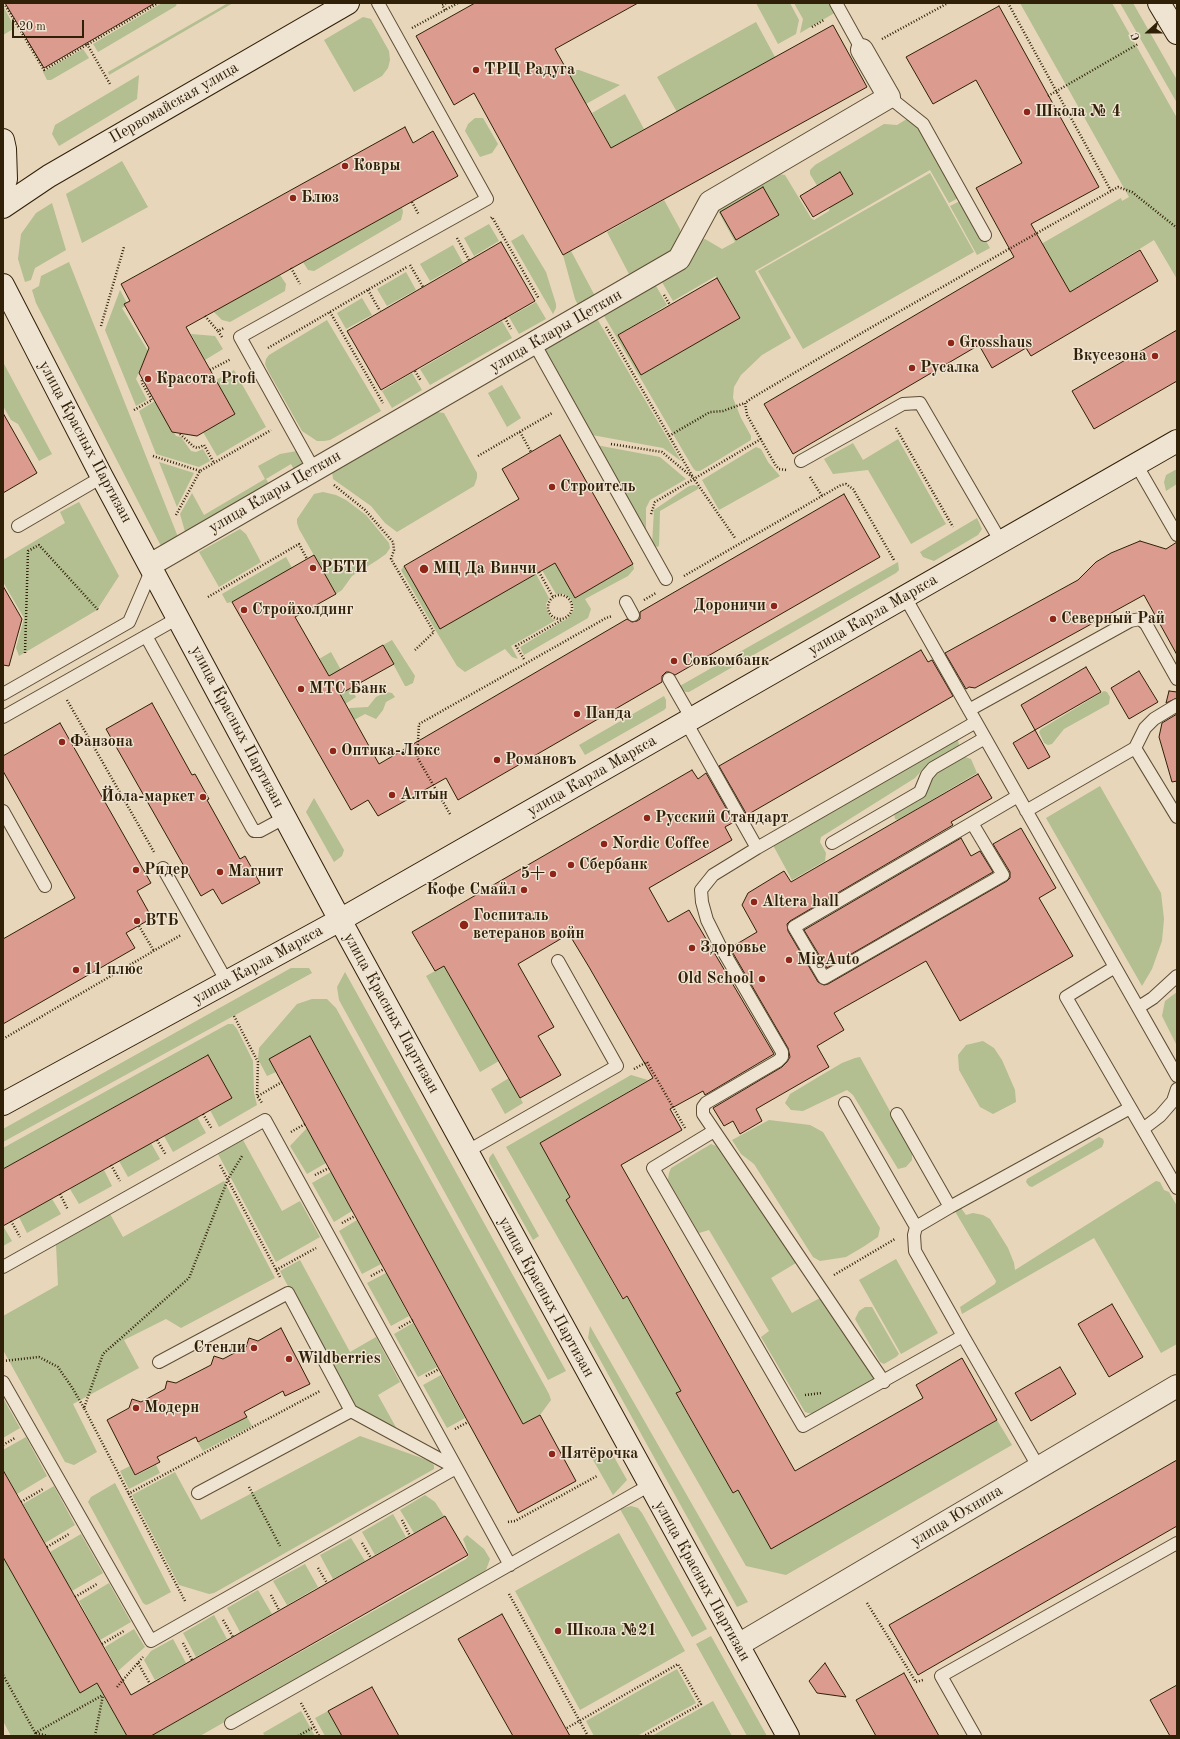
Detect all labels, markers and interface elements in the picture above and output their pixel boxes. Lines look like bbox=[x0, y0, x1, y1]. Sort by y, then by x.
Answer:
scale bar bbox=[14, 12, 86, 38]
north arrow bbox=[1128, 12, 1168, 52]
text: 20 m bbox=[19, 21, 46, 33]
text: С bbox=[1130, 31, 1143, 42]
street label: Первомайская улица bbox=[106, 58, 242, 148]
place label: ТРЦ Радуга bbox=[484, 60, 575, 80]
marker: ТРЦ Радуга bbox=[471, 65, 481, 75]
place label: Школа № 4 bbox=[1035, 102, 1121, 122]
marker: Школа № 4 bbox=[1022, 107, 1032, 117]
place label: Ковры bbox=[353, 156, 400, 176]
marker: Ковры bbox=[340, 161, 350, 171]
place label: Блюз bbox=[301, 188, 339, 208]
marker: Блюз bbox=[288, 193, 298, 203]
street label: улица Клары Цеткин bbox=[486, 285, 626, 377]
place label: Grosshaus bbox=[959, 333, 1032, 353]
marker: Grosshaus bbox=[946, 338, 956, 348]
place label: Вкусезона bbox=[1072, 346, 1147, 366]
marker: Вкусезона bbox=[1150, 351, 1160, 361]
street label: улица Красных Партизан bbox=[34, 358, 136, 526]
place label: Русалка bbox=[920, 358, 979, 378]
marker: Русалка bbox=[907, 363, 917, 373]
place label: Красота Profi bbox=[156, 369, 256, 389]
marker: Красота Profi bbox=[143, 374, 153, 384]
street label: улица Клары Цеткин bbox=[205, 446, 345, 538]
place label: Строитель bbox=[560, 477, 636, 497]
marker: Строитель bbox=[547, 482, 557, 492]
place label: РБТИ bbox=[321, 558, 368, 578]
place label: МЦ Да Винчи bbox=[433, 559, 536, 579]
marker: РБТИ bbox=[308, 563, 318, 573]
marker: МЦ Да Винчи bbox=[418, 563, 430, 575]
street label: улица Карла Маркса bbox=[805, 570, 941, 660]
place label: Дороничи bbox=[694, 596, 766, 616]
place label: Стройхолдинг bbox=[252, 600, 354, 620]
marker: Дороничи bbox=[769, 601, 779, 611]
marker: Стройхолдинг bbox=[239, 605, 249, 615]
place label: Северный Рай bbox=[1061, 609, 1165, 629]
marker: Северный Рай bbox=[1048, 614, 1058, 624]
street label: улица Красных Партизан bbox=[186, 643, 288, 811]
place label: Совкомбанк bbox=[682, 651, 769, 671]
marker: Совкомбанк bbox=[669, 656, 679, 666]
place label: МТС Банк bbox=[309, 679, 387, 699]
marker: МТС Банк bbox=[296, 684, 306, 694]
place label: Панда bbox=[585, 704, 632, 724]
marker: Панда bbox=[572, 709, 582, 719]
street label: улица Карла Маркса bbox=[524, 731, 660, 821]
place label: Фанзона bbox=[70, 732, 133, 752]
marker: Фанзона bbox=[57, 737, 67, 747]
place label: Оптика-Люкс bbox=[341, 741, 441, 761]
marker: Оптика-Люкс bbox=[328, 746, 338, 756]
place label: Романовъ bbox=[505, 750, 577, 770]
marker: Романовъ bbox=[492, 755, 502, 765]
place label: Алтын bbox=[400, 785, 448, 805]
place label: Йола-маркет bbox=[101, 787, 195, 807]
marker: Алтын bbox=[387, 790, 397, 800]
marker: Йола-маркет bbox=[198, 792, 208, 802]
place label: Русский Стандарт bbox=[655, 808, 788, 828]
marker: Русский Стандарт bbox=[642, 813, 652, 823]
place label: Nordic Coffee bbox=[612, 834, 709, 854]
marker: Nordic Coffee bbox=[599, 839, 609, 849]
place label: Сбербанк bbox=[579, 855, 648, 875]
place label: Ридер bbox=[144, 860, 189, 880]
marker: Сбербанк bbox=[566, 860, 576, 870]
place label: Магнит bbox=[228, 862, 283, 882]
place label: 5+ bbox=[521, 864, 545, 884]
marker: Ридер bbox=[131, 865, 141, 875]
marker: Магнит bbox=[215, 867, 225, 877]
marker: 5+ bbox=[548, 869, 558, 879]
place label: Кофе Смайл bbox=[426, 880, 516, 900]
marker: Кофе Смайл bbox=[519, 885, 529, 895]
place label: Altera hall bbox=[762, 892, 839, 912]
marker: Altera hall bbox=[749, 897, 759, 907]
place label: Госпиталь ветеранов войн bbox=[473, 906, 585, 944]
place label: ВТБ bbox=[145, 911, 179, 931]
marker: ВТБ bbox=[132, 916, 142, 926]
marker: Госпиталь ветеранов войн bbox=[458, 919, 470, 931]
street label: улица Карла Маркса bbox=[189, 921, 327, 1009]
street label: улица Красных Партизан bbox=[339, 929, 443, 1097]
place label: Здоровье bbox=[700, 938, 767, 958]
marker: Здоровье bbox=[687, 943, 697, 953]
place label: MigAuto bbox=[797, 950, 860, 970]
marker: MigAuto bbox=[784, 955, 794, 965]
place label: 11 плюс bbox=[84, 960, 143, 980]
marker: 11 плюс bbox=[71, 965, 81, 975]
place label: Old School bbox=[677, 969, 754, 989]
marker: Old School bbox=[757, 974, 767, 984]
street label: улица Красных Партизан bbox=[494, 1213, 598, 1381]
place label: Стенли bbox=[194, 1338, 246, 1358]
marker: Стенли bbox=[249, 1343, 259, 1353]
place label: Wildberries bbox=[297, 1349, 381, 1369]
marker: Wildberries bbox=[284, 1354, 294, 1364]
place label: Модерн bbox=[144, 1398, 199, 1418]
marker: Модерн bbox=[131, 1403, 141, 1413]
place label: Пятёрочка bbox=[560, 1444, 638, 1464]
marker: Пятёрочка bbox=[547, 1449, 557, 1459]
street label: улица Юхнина bbox=[908, 1481, 1006, 1551]
street label: улица Красных Партизан bbox=[650, 1497, 754, 1665]
place label: Школа №21 bbox=[566, 1621, 657, 1641]
marker: Школа №21 bbox=[553, 1626, 563, 1636]

